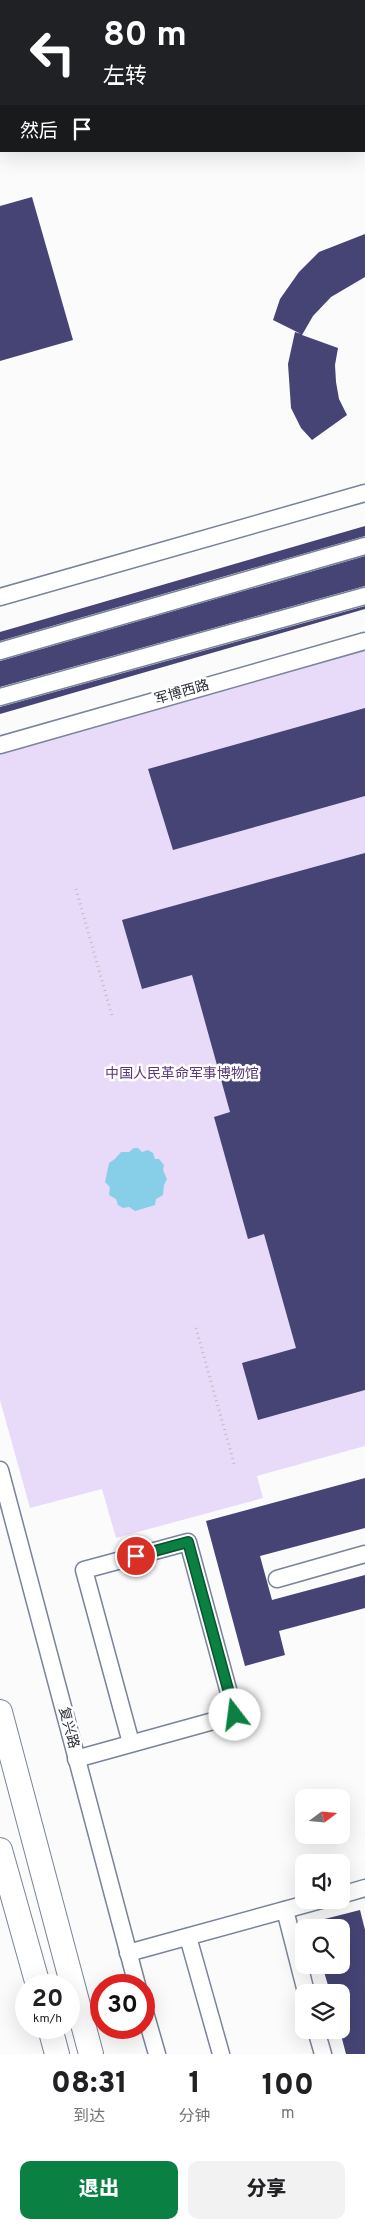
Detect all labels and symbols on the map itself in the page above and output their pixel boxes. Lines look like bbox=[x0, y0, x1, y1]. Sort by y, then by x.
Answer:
street label: 军博西路 bbox=[152, 676, 211, 709]
park label: 中国人民革命军事博物馆 bbox=[105, 1065, 259, 1083]
pin bbox=[115, 1535, 157, 1577]
position arrow bbox=[208, 1688, 260, 1740]
street label: 复兴路 bbox=[54, 1706, 82, 1750]
north arrow bbox=[295, 1789, 350, 1844]
speed limit sign: 30 bbox=[90, 1974, 155, 2039]

